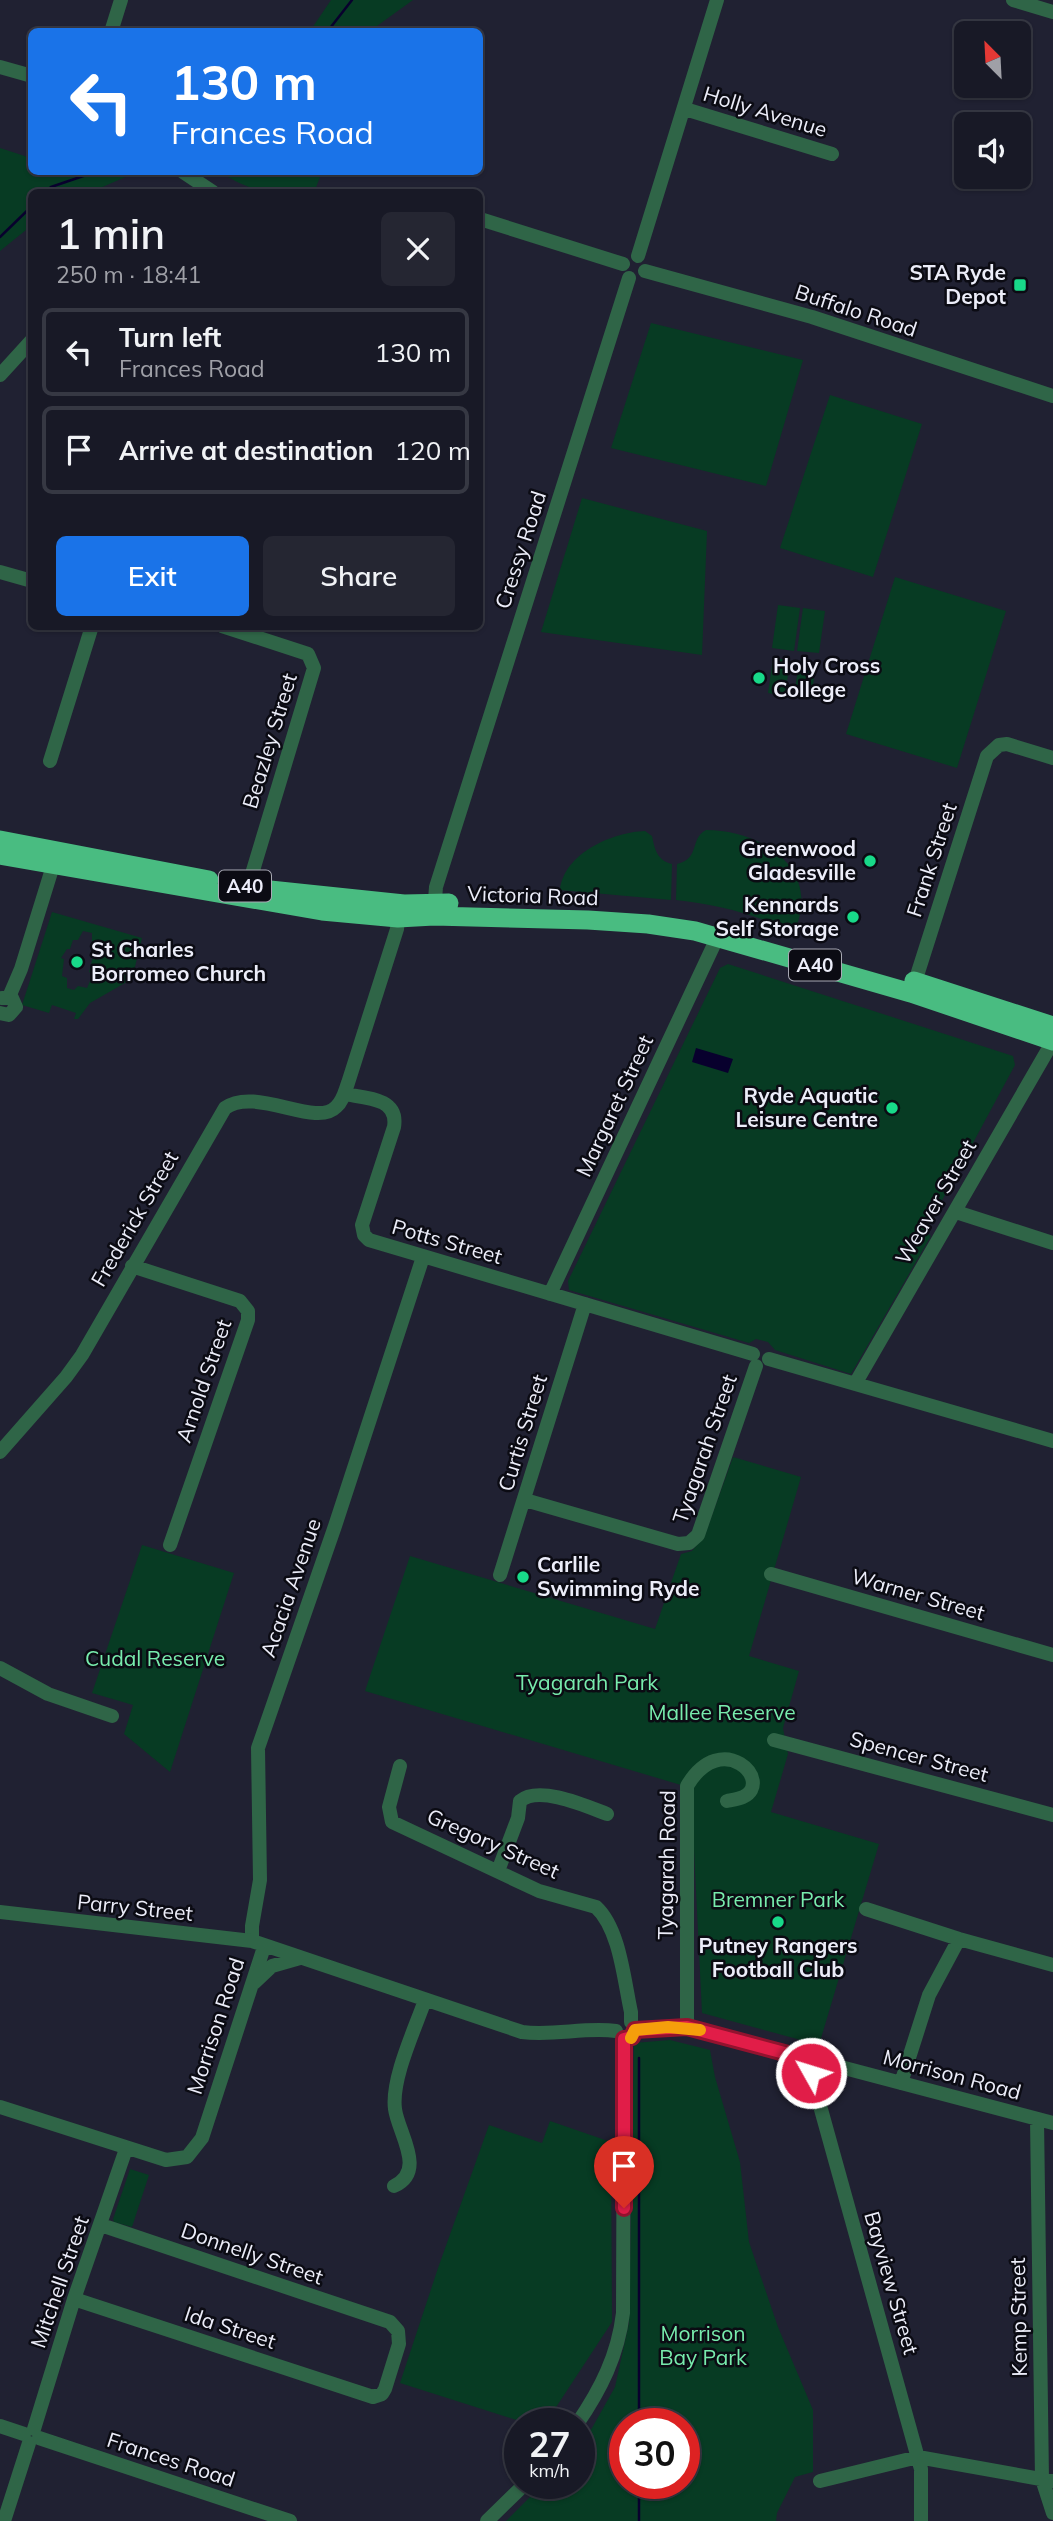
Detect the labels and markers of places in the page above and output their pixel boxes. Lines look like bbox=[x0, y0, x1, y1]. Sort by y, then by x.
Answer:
place label: STA Ryde Depot bbox=[909, 259, 1006, 309]
marker: STA Ryde Depot bbox=[1012, 277, 1028, 293]
place label: Holy Cross College bbox=[773, 652, 880, 702]
marker: Holy Cross College bbox=[751, 670, 767, 686]
place label: Greenwood Gladesville bbox=[741, 835, 856, 885]
marker: Greenwood Gladesville bbox=[862, 853, 878, 869]
place label: Kennards Self Storage bbox=[716, 891, 839, 941]
marker: Kennards Self Storage bbox=[845, 909, 861, 925]
place label: St Charles Borromeo Church bbox=[91, 936, 266, 986]
marker: St Charles Borromeo Church bbox=[69, 954, 85, 970]
place label: Ryde Aquatic Leisure Centre bbox=[736, 1082, 878, 1132]
marker: Ryde Aquatic Leisure Centre bbox=[884, 1100, 900, 1116]
place label: Carlile Swimming Ryde bbox=[537, 1551, 700, 1601]
marker: Carlile Swimming Ryde bbox=[515, 1569, 531, 1585]
marker: Putney Rangers Football Club bbox=[770, 1914, 786, 1930]
place label: Putney Rangers Football Club bbox=[698, 1932, 858, 1982]
pin bbox=[594, 2136, 654, 2208]

